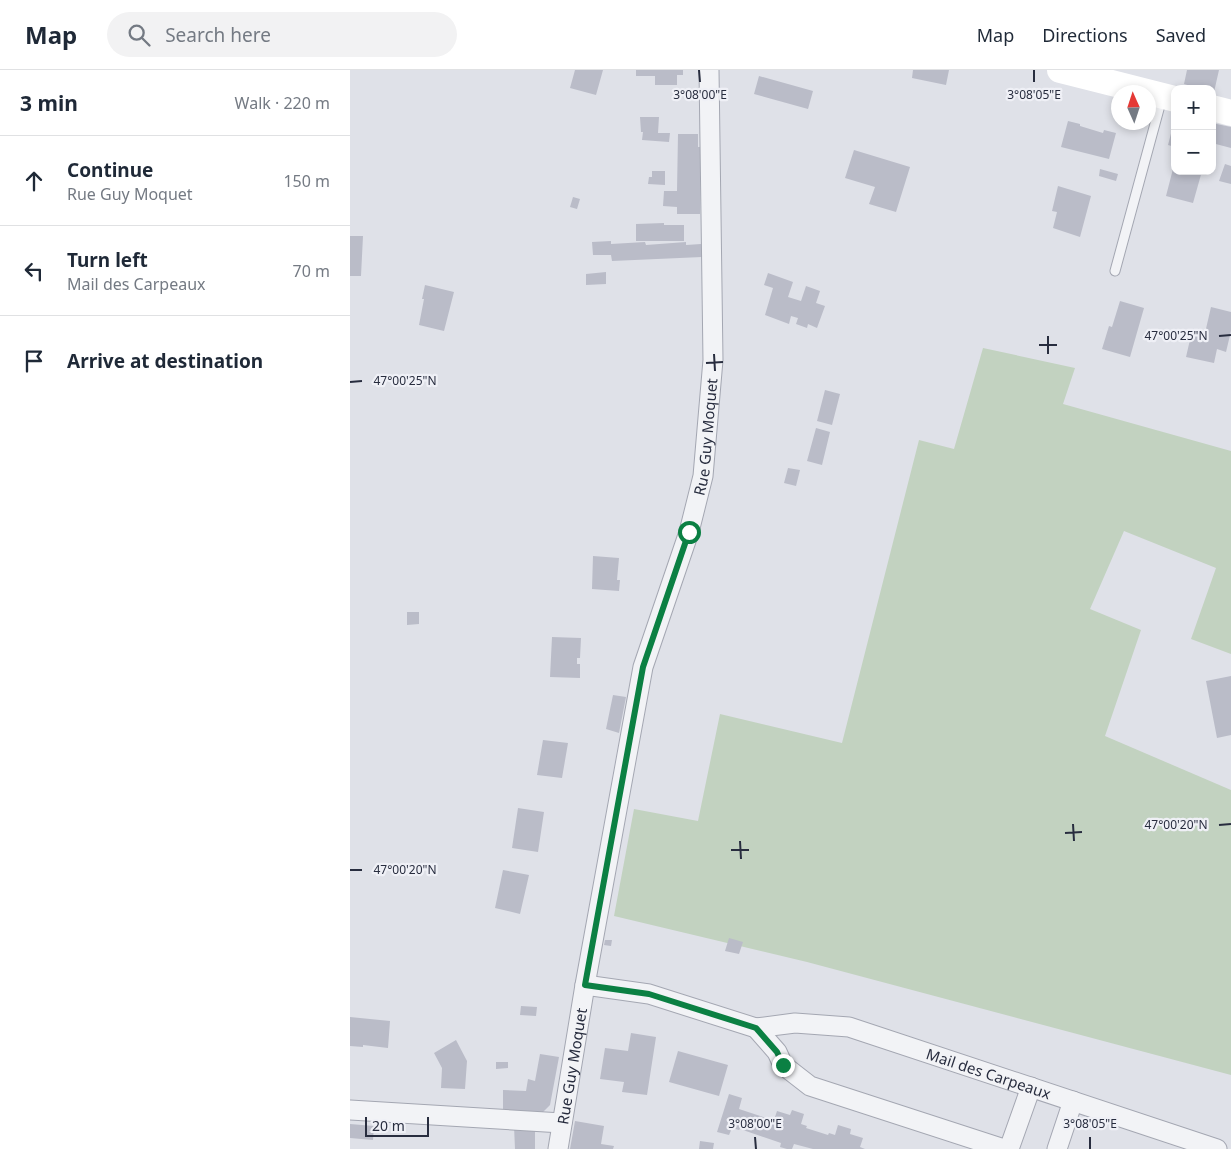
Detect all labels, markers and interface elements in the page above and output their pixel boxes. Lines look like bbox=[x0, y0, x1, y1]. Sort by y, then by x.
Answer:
search box bbox=[107, 12, 457, 57]
text: Map bbox=[25, 18, 77, 51]
icon: search bbox=[125, 21, 153, 49]
text: Search here bbox=[165, 22, 271, 48]
text: Map bbox=[977, 23, 1014, 47]
text: Directions bbox=[1042, 23, 1128, 47]
text: Saved bbox=[1156, 23, 1206, 47]
north arrow bbox=[1111, 85, 1156, 130]
map controls bbox=[1171, 85, 1216, 175]
button: + bbox=[1171, 85, 1216, 130]
text: 3°08'00"E bbox=[673, 86, 727, 103]
text: 3°08'05"E bbox=[1007, 86, 1061, 103]
text: 3 min bbox=[20, 89, 78, 117]
text: Walk · 220 m bbox=[235, 92, 330, 114]
button: − bbox=[1171, 130, 1216, 175]
text: Continue bbox=[67, 157, 153, 183]
icon: ahead bbox=[20, 167, 48, 195]
text: 150 m bbox=[283, 170, 330, 192]
text: Rue Guy Moquet bbox=[67, 183, 193, 205]
text: Turn left bbox=[67, 247, 148, 273]
icon: left bbox=[20, 257, 48, 285]
text: 70 m bbox=[293, 260, 330, 282]
text: Mail des Carpeaux bbox=[67, 273, 205, 295]
text: 47°00'25"N bbox=[1144, 327, 1208, 344]
icon: arrive bbox=[20, 347, 48, 375]
text: Arrive at destination bbox=[67, 348, 263, 374]
text: 47°00'25"N bbox=[373, 372, 437, 389]
street label: Rue Guy Moquet bbox=[689, 377, 721, 498]
route start bbox=[678, 521, 701, 544]
text: 47°00'20"N bbox=[1144, 816, 1208, 833]
text: 47°00'20"N bbox=[373, 861, 437, 878]
street label: Rue Guy Moquet bbox=[552, 1006, 591, 1126]
street label: Mail des Carpeaux bbox=[924, 1043, 1054, 1103]
route end bbox=[772, 1054, 795, 1077]
scale bar bbox=[365, 1114, 429, 1137]
text: 3°08'00"E bbox=[728, 1115, 782, 1132]
text: 3°08'05"E bbox=[1063, 1115, 1117, 1132]
text: 20 m bbox=[372, 1116, 405, 1135]

